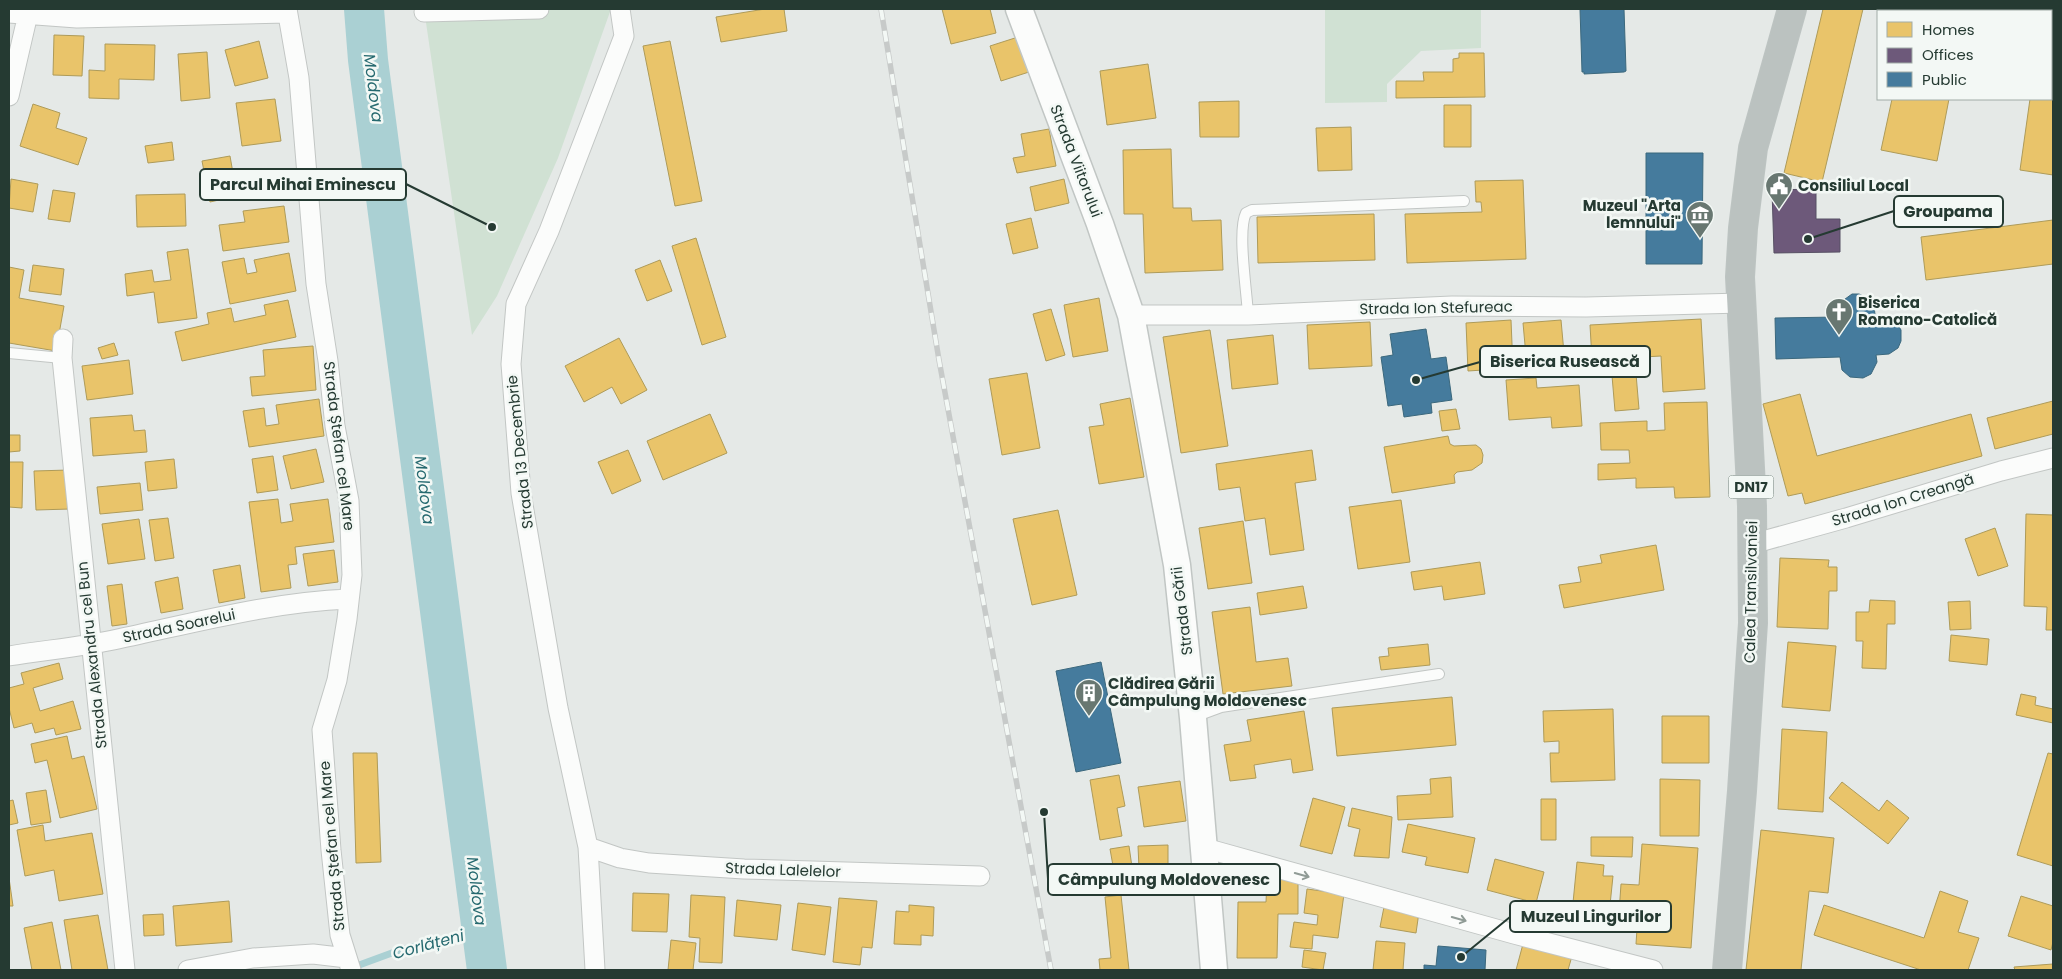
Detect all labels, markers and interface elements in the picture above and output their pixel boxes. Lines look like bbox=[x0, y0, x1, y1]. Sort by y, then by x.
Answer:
legend bbox=[1877, 10, 2052, 100]
text: Homes bbox=[1922, 19, 1975, 40]
text: Offices bbox=[1922, 44, 1974, 65]
water label: Moldova bbox=[358, 53, 389, 124]
text: Public bbox=[1922, 69, 1967, 90]
street label: Strada Viitorului bbox=[1045, 101, 1108, 220]
callout: Parcul Mihai Eminescu bbox=[200, 169, 406, 200]
public building icon: Consiliul Local bbox=[1764, 171, 1794, 210]
text: Parcul Mihai Eminescu bbox=[210, 173, 396, 196]
place label: Consiliul Local bbox=[1798, 175, 1909, 196]
place label: Muzeul "Arta lemnului" bbox=[1583, 195, 1681, 233]
callout: Groupama bbox=[1894, 196, 2003, 227]
museum icon: Muzeul "Arta lemnului" bbox=[1685, 200, 1715, 239]
text: Groupama bbox=[1903, 200, 1993, 223]
place label: Biserica Romano-Catolică bbox=[1858, 292, 1997, 330]
street label: Strada Ion Stefureac bbox=[1359, 296, 1513, 319]
church icon: Biserica Romano-Catolică bbox=[1824, 297, 1854, 336]
callout: Biserica Rusească bbox=[1480, 346, 1650, 377]
text: Biserica Rusească bbox=[1490, 350, 1640, 373]
street label: Strada Ștefan cel Mare bbox=[319, 360, 360, 532]
street label: Strada 13 Decembrie bbox=[501, 374, 538, 530]
water label: Moldova bbox=[409, 455, 440, 526]
street label: Strada Ion Creangă bbox=[1829, 468, 1977, 531]
road number: DN17 bbox=[1728, 476, 1774, 498]
street label: Calea Transilvaniei bbox=[1739, 521, 1762, 663]
street label: Strada Alexandru cel Bun bbox=[71, 560, 112, 750]
street label: Strada Gării bbox=[1166, 566, 1197, 657]
street label: Strada Soarelui bbox=[121, 603, 237, 648]
place label: Clădirea Gării Câmpulung Moldovenesc bbox=[1108, 673, 1307, 711]
building icon: Clădirea Gării Câmpulung Moldovenesc bbox=[1074, 678, 1104, 717]
street label: Strada Ștefan cel Mare bbox=[314, 760, 349, 932]
water label: Moldova bbox=[461, 856, 492, 927]
street label: Strada Lalelelor bbox=[725, 857, 842, 882]
callout: Câmpulung Moldovenesc bbox=[1048, 864, 1280, 895]
text: Câmpulung Moldovenesc bbox=[1058, 868, 1270, 891]
one-way arrow bbox=[1294, 871, 1310, 880]
callout: Muzeul Lingurilor bbox=[1510, 901, 1671, 932]
text: Muzeul Lingurilor bbox=[1521, 905, 1661, 928]
one-way arrow bbox=[1450, 914, 1466, 924]
water label: Corlățeni bbox=[390, 924, 468, 965]

